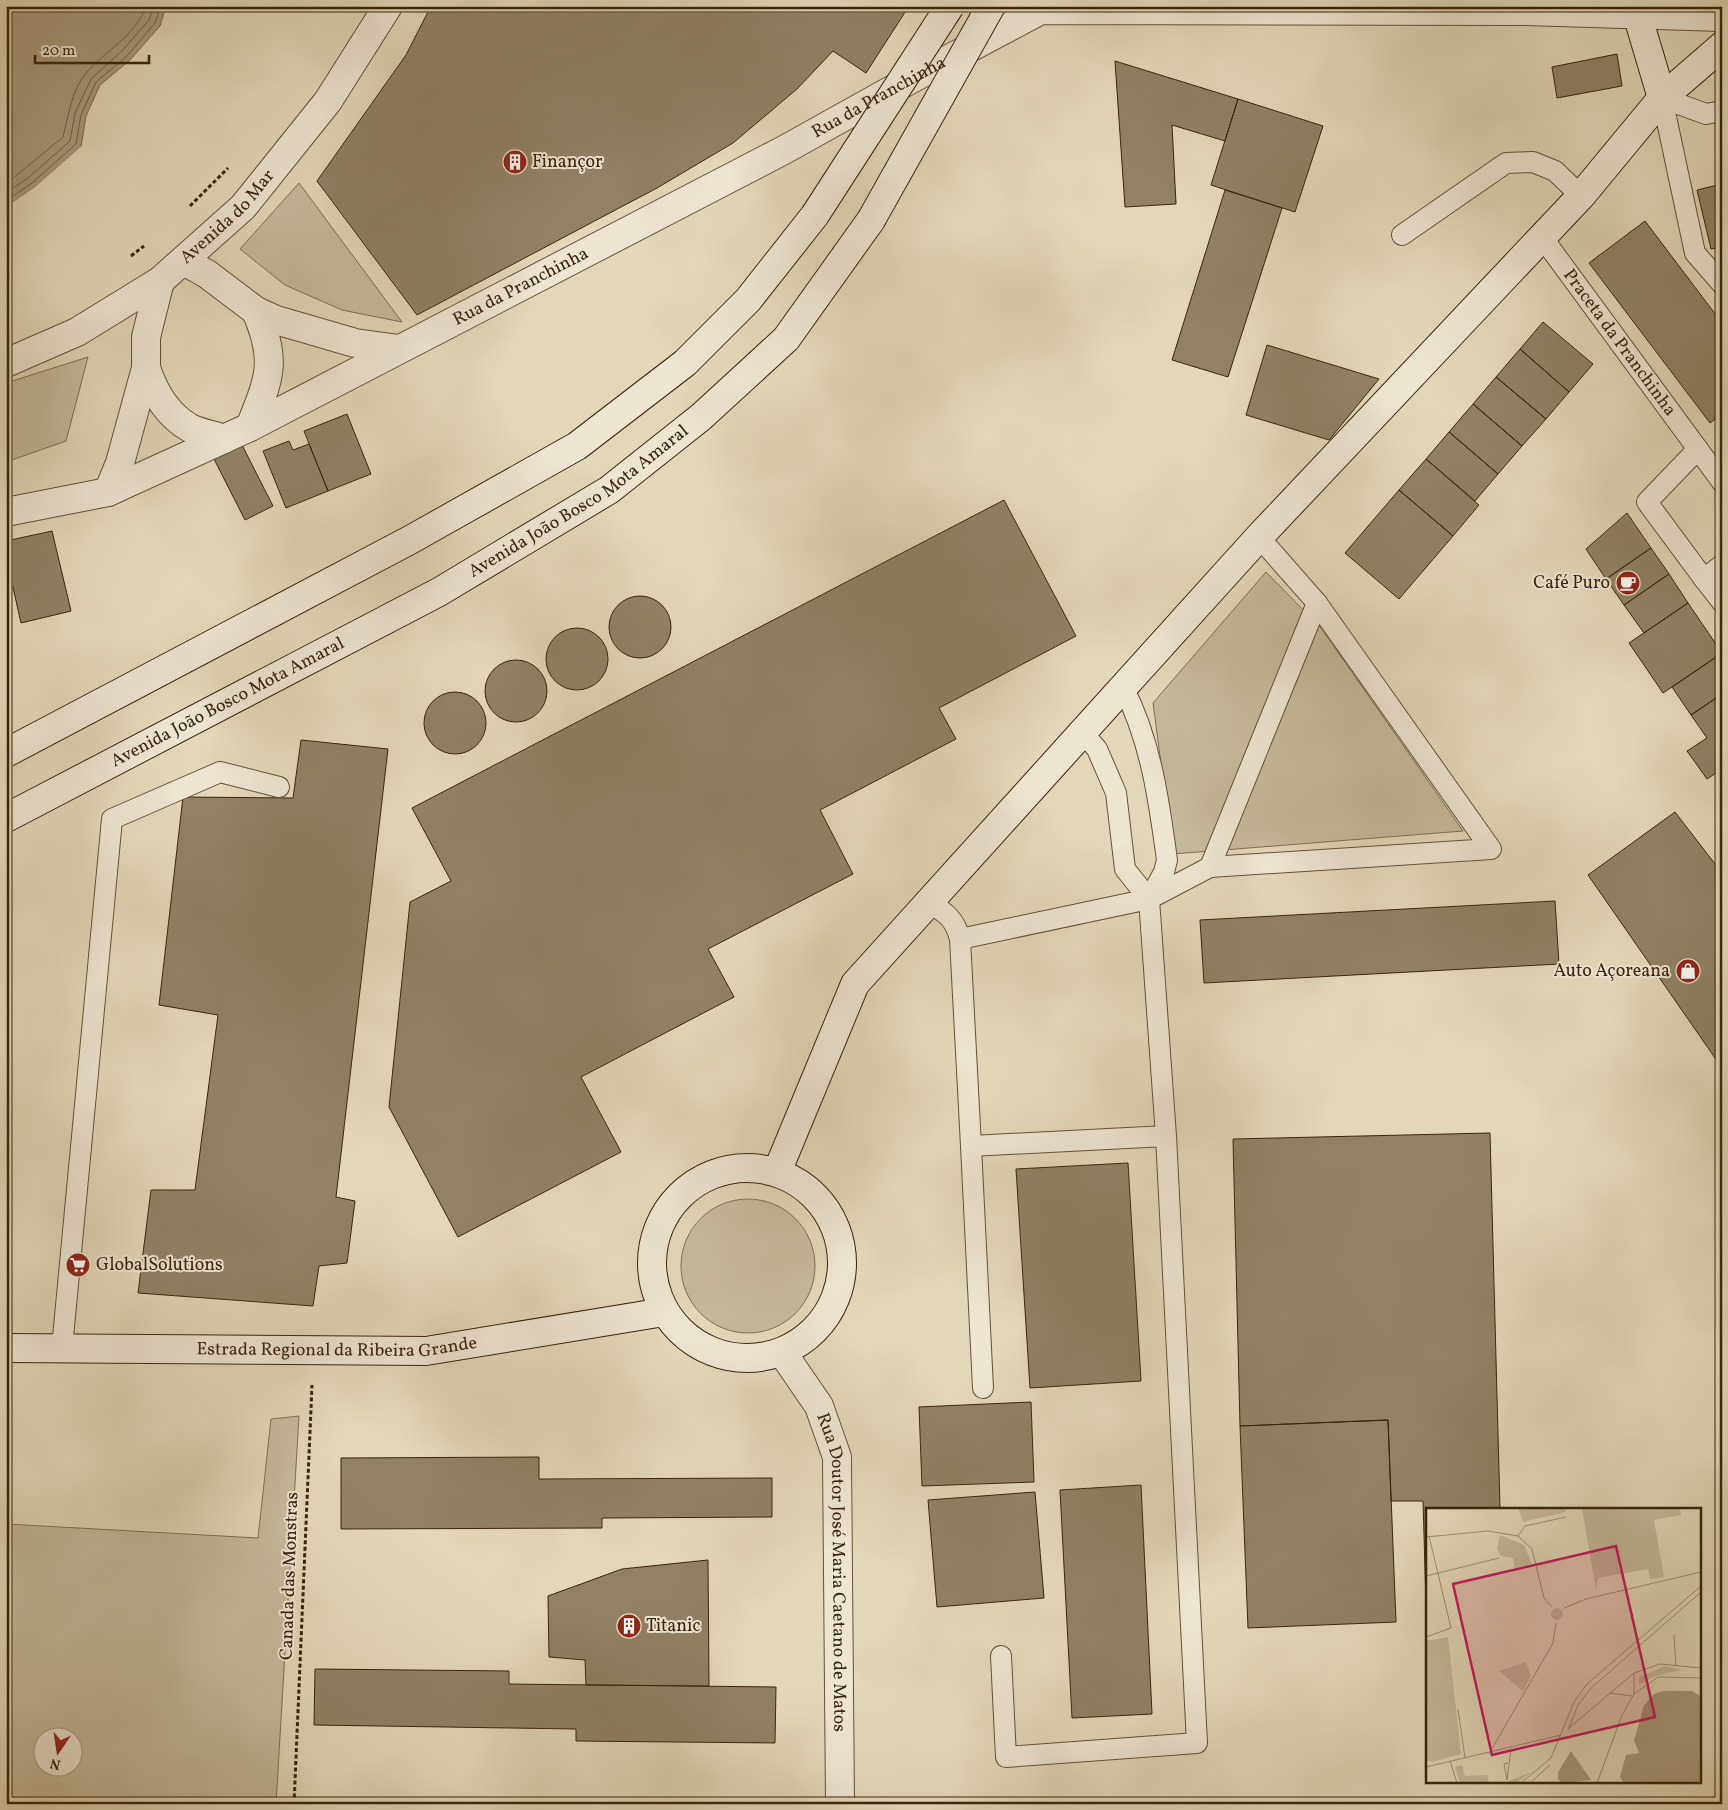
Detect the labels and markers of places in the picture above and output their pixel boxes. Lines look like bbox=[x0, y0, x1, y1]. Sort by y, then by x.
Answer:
building icon: Finançor bbox=[502, 149, 528, 175]
place label: Finançor bbox=[532, 150, 603, 175]
cafe icon: Café Puro bbox=[1615, 570, 1641, 596]
place label: Café Puro bbox=[1533, 571, 1610, 596]
shop icon: Auto Açoreana bbox=[1675, 958, 1701, 984]
place label: Auto Açoreana bbox=[1554, 959, 1670, 984]
supermarket icon: GlobalSolutions bbox=[65, 1252, 91, 1278]
place label: GlobalSolutions bbox=[96, 1253, 223, 1278]
building icon: Titanic bbox=[616, 1613, 642, 1639]
place label: Titanic bbox=[646, 1614, 701, 1639]

